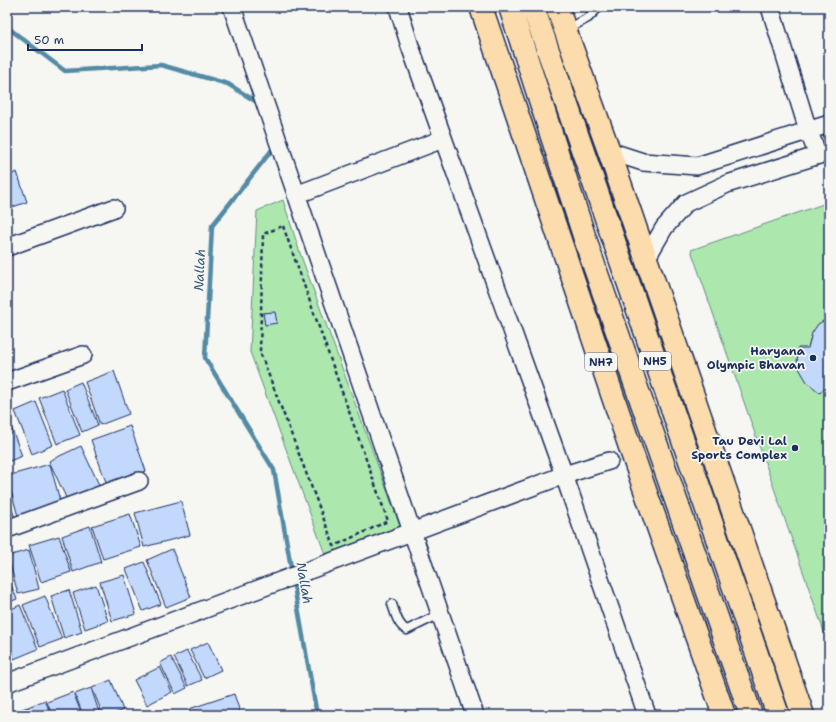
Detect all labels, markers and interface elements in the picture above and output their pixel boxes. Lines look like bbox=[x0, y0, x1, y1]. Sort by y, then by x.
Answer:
scale bar bbox=[28, 26, 142, 52]
text: 50 m bbox=[34, 32, 64, 48]
water label: Nallah bbox=[190, 248, 209, 292]
place label: Haryana Olympic Bhavan bbox=[707, 343, 806, 373]
road number: NH5 bbox=[639, 352, 671, 370]
road number: NH7 bbox=[585, 353, 617, 371]
marker: Haryana Olympic Bhavan bbox=[808, 353, 818, 363]
place label: Tau Devi Lal Sports Complex bbox=[691, 433, 787, 463]
marker: Tau Devi Lal Sports Complex bbox=[790, 443, 800, 453]
water label: Nallah bbox=[292, 561, 317, 605]

